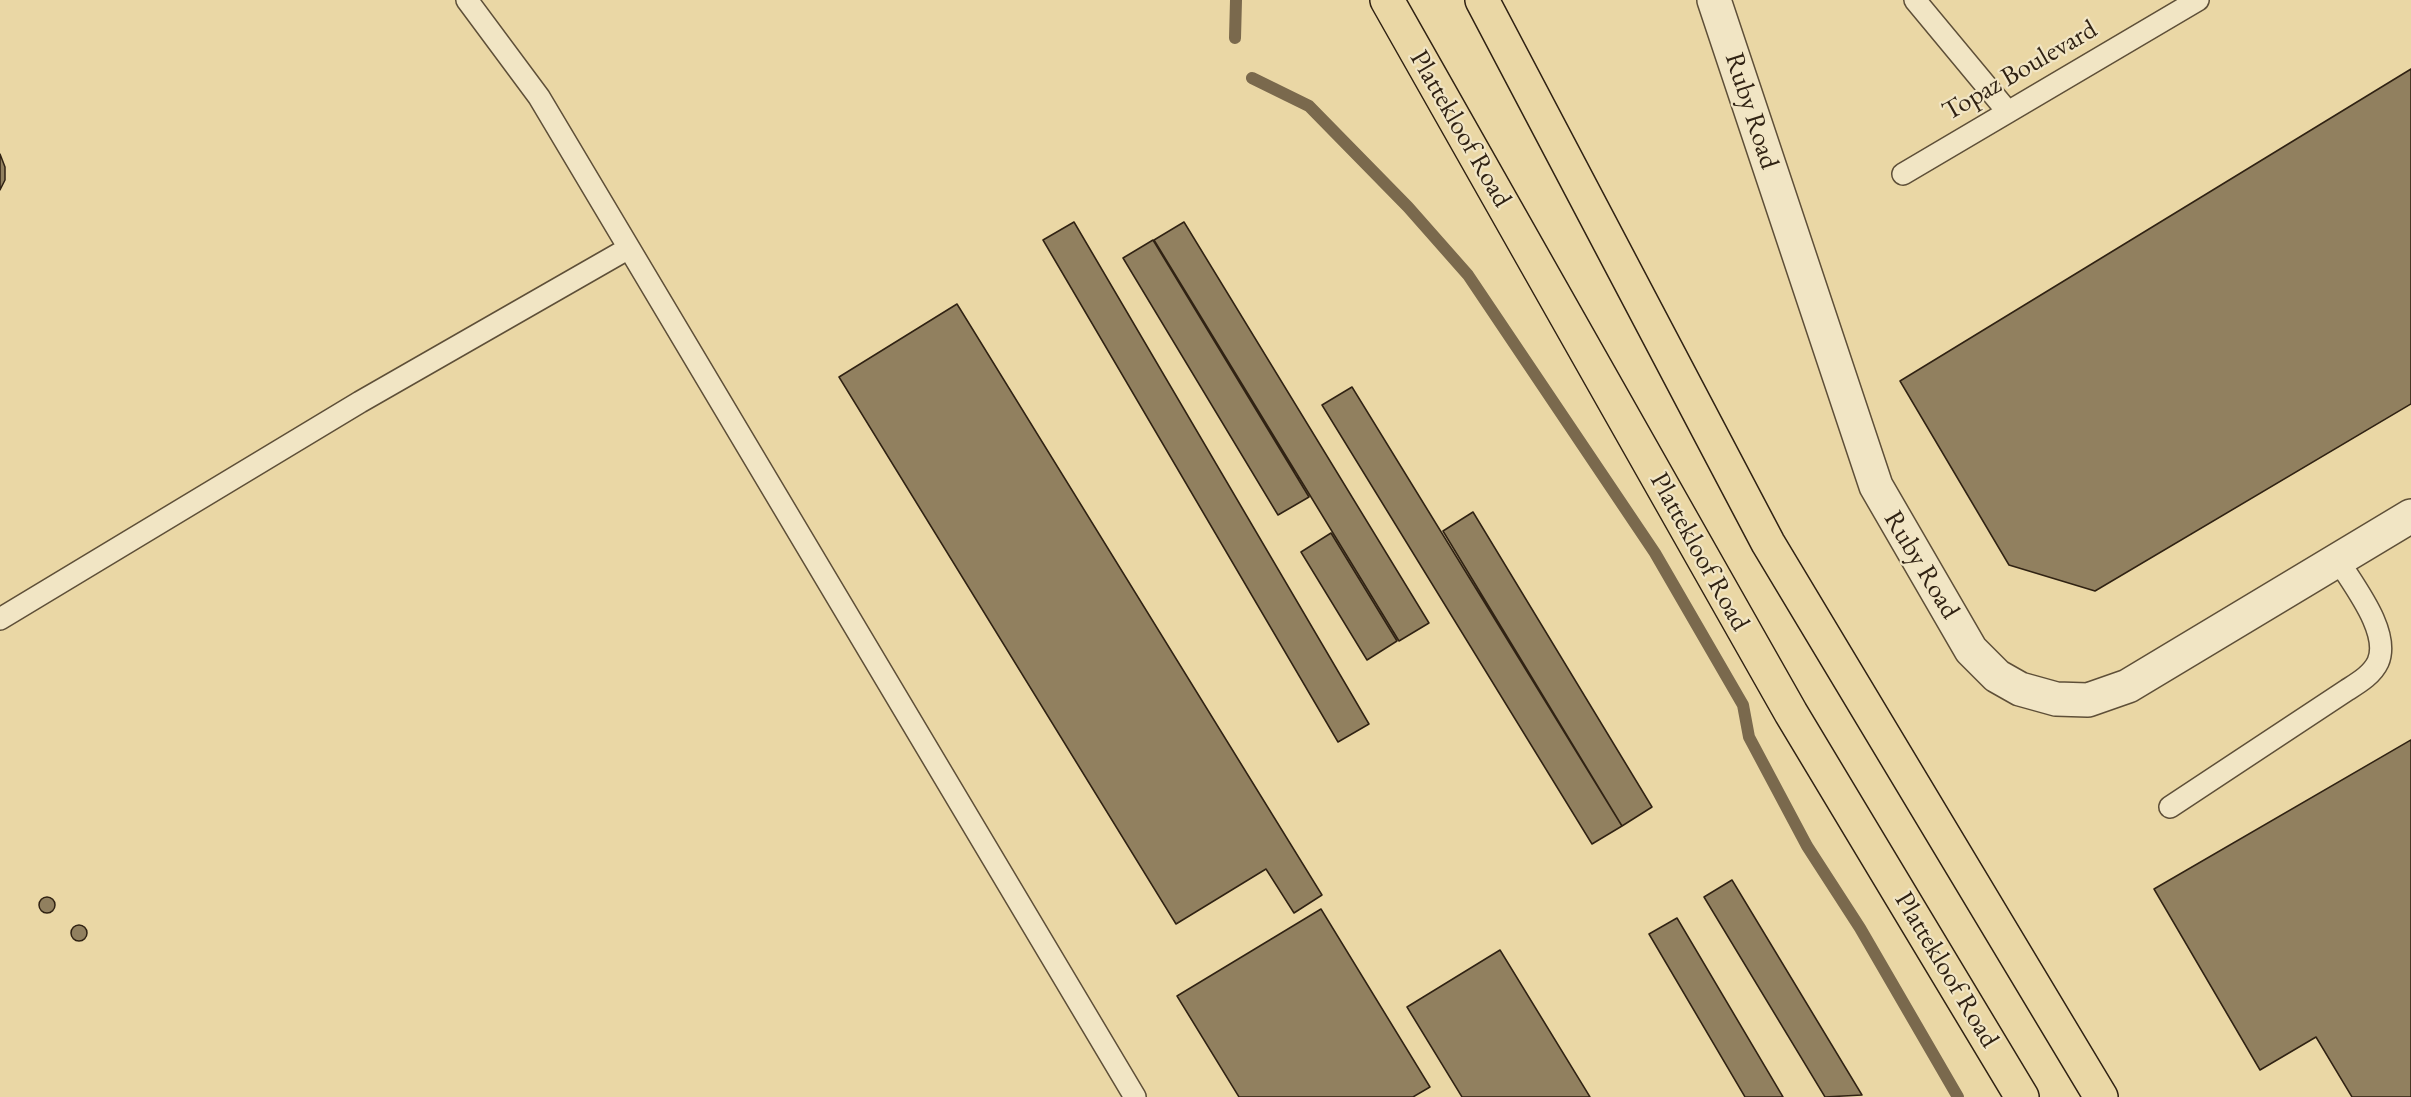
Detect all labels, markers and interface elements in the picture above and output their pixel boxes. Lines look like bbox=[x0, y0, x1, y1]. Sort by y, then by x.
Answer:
street label: Topaz Boulevard bbox=[1937, 14, 2103, 128]
street label: Plattekloof Road bbox=[1402, 45, 1518, 213]
street label: Ruby Road bbox=[1717, 49, 1785, 173]
street label: Plattekloof Road bbox=[1642, 467, 1756, 637]
street label: Ruby Road bbox=[1876, 505, 1966, 625]
street label: Plattekloof Road bbox=[1887, 886, 2005, 1054]

